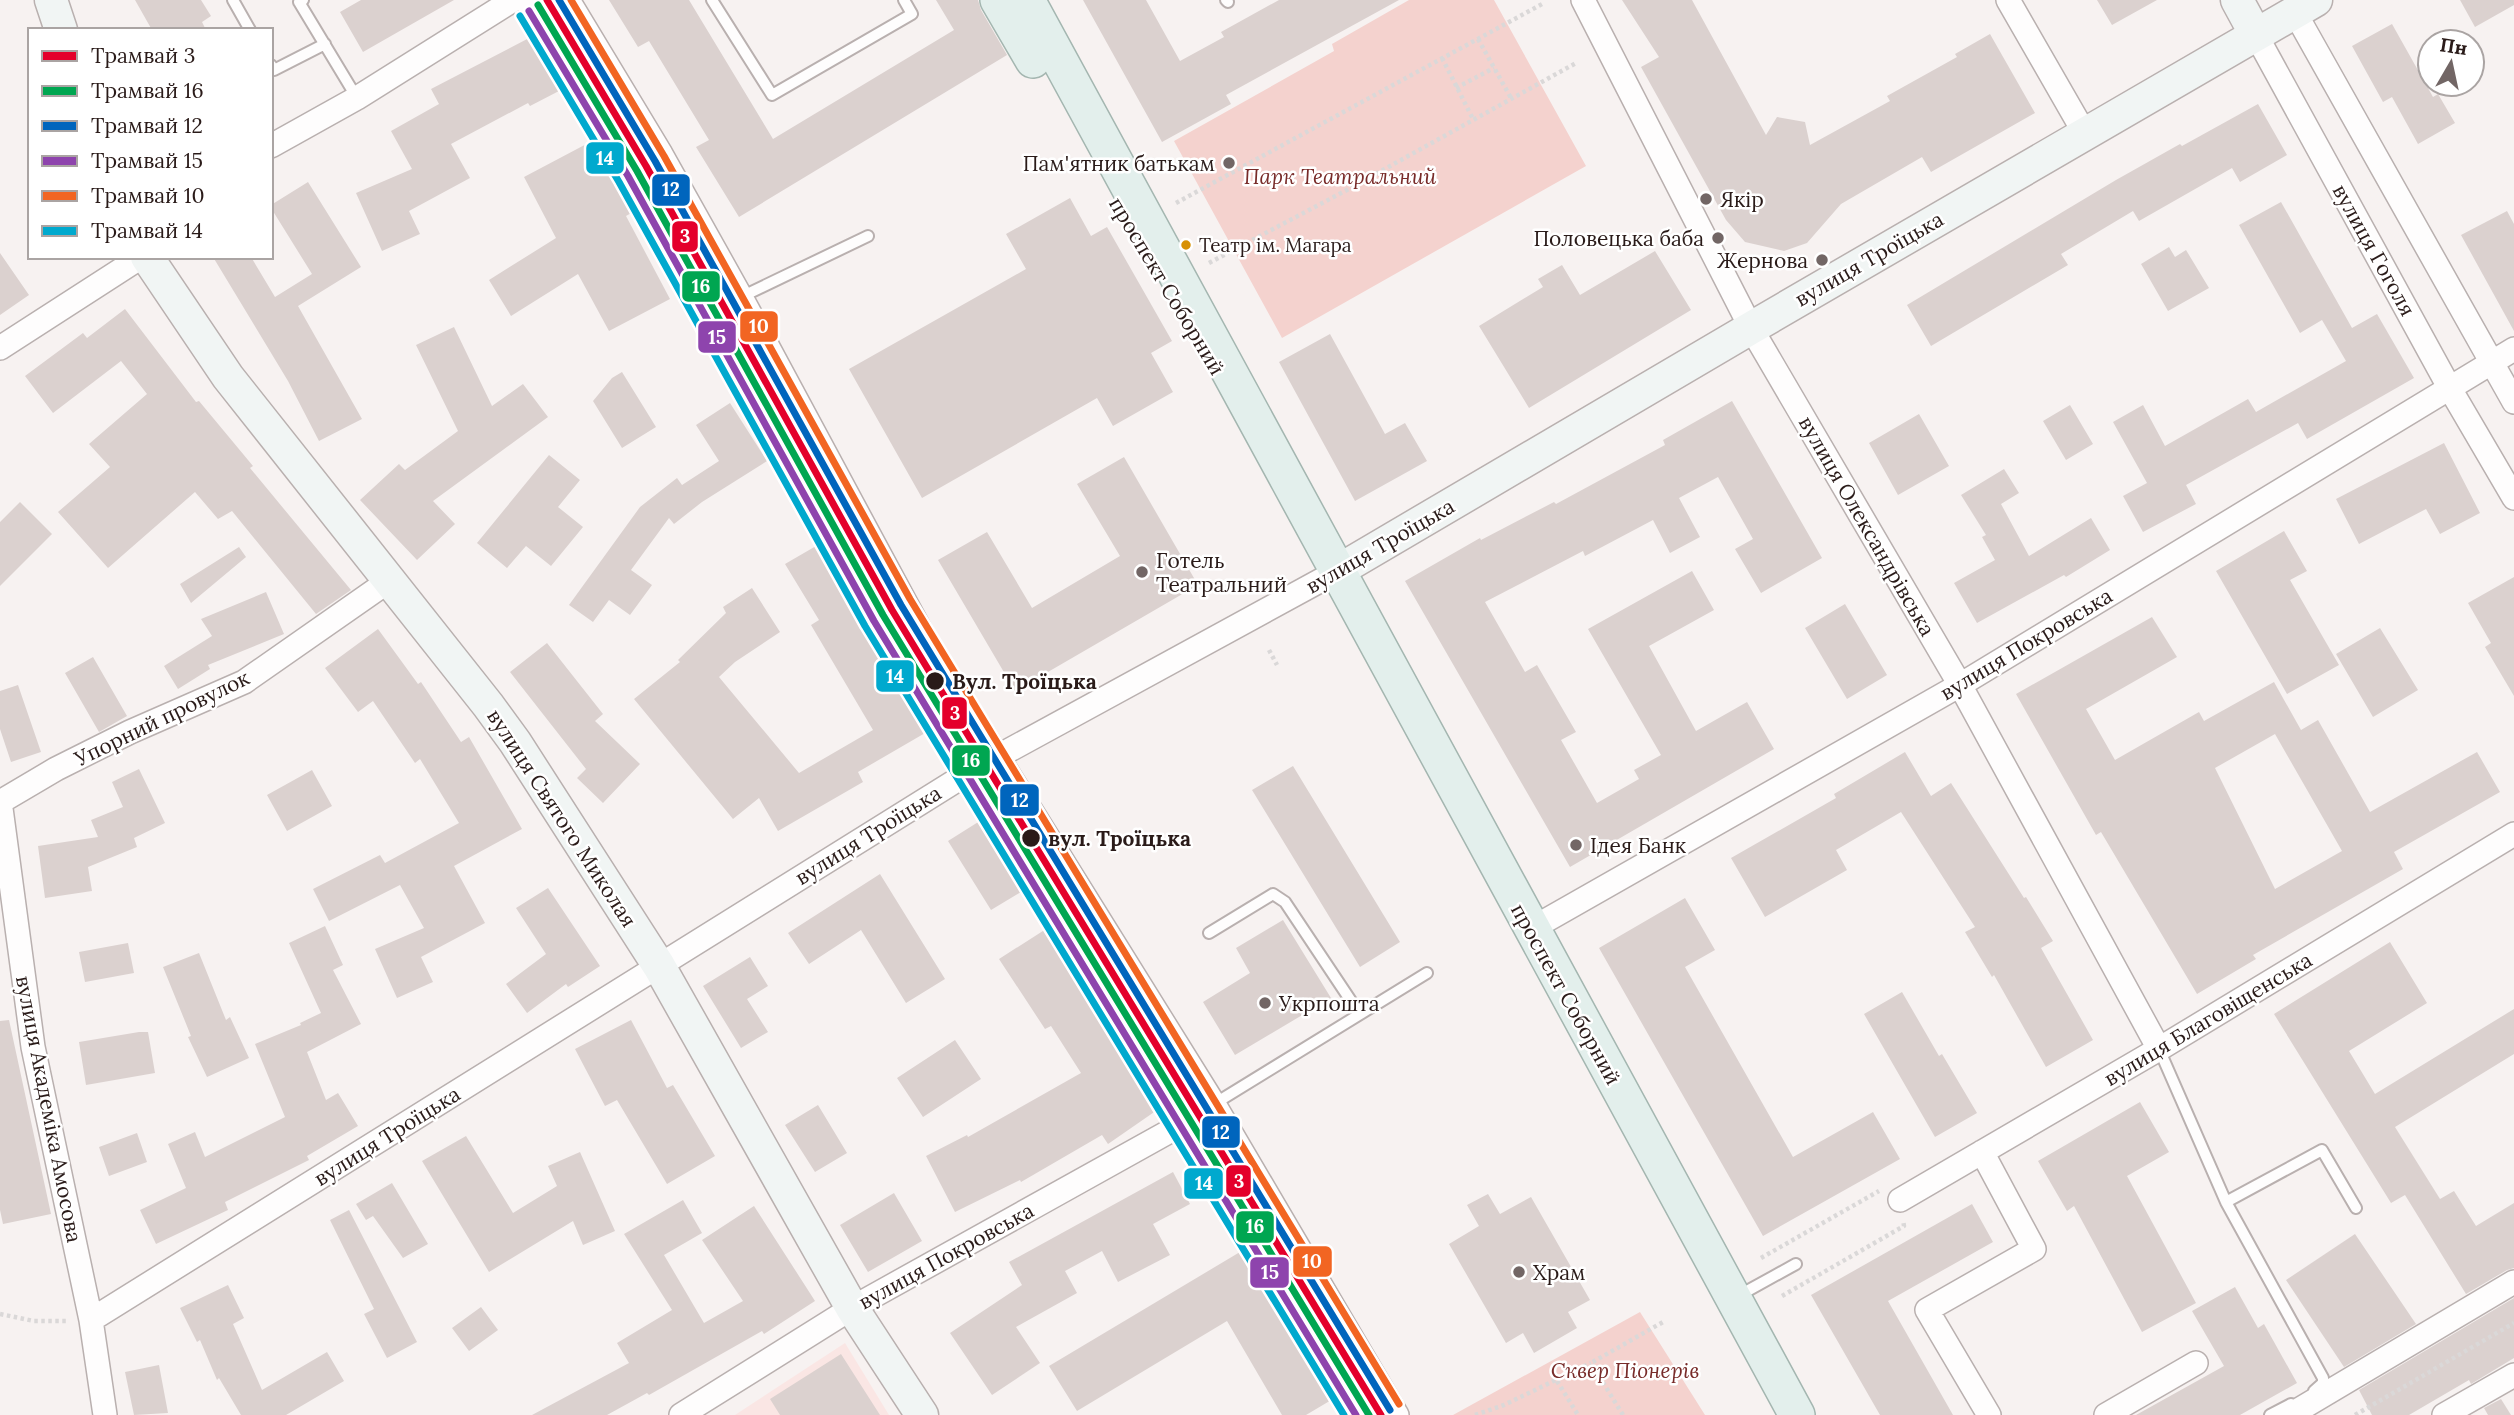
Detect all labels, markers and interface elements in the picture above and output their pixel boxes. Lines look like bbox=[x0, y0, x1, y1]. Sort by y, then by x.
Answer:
legend bbox=[28, 28, 273, 259]
north arrow bbox=[2416, 28, 2486, 98]
text: Пн bbox=[2438, 32, 2469, 60]
text: Трамвай 3 bbox=[91, 42, 195, 69]
text: Трамвай 16 bbox=[91, 77, 204, 104]
text: Трамвай 12 bbox=[91, 112, 203, 139]
line badge: 14 bbox=[585, 141, 625, 175]
text: 14 bbox=[596, 146, 614, 170]
text: Трамвай 15 bbox=[91, 147, 203, 174]
place label: Пам'ятник батькам bbox=[1023, 150, 1215, 177]
marker: Пам'ятник батькам bbox=[1221, 155, 1237, 171]
park label: Парк Театральний bbox=[1244, 163, 1437, 190]
line badge: 12 bbox=[651, 173, 691, 207]
text: 12 bbox=[662, 177, 680, 201]
street label: вулиця Гоголя bbox=[2327, 179, 2421, 321]
text: Трамвай 10 bbox=[91, 182, 204, 209]
place label: Якір bbox=[1720, 186, 1764, 213]
marker: Якір bbox=[1698, 191, 1714, 207]
street label: проспект Соборний bbox=[1103, 192, 1231, 380]
street label: вулиця Троїцька bbox=[1790, 205, 1948, 313]
text: Трамвай 14 bbox=[91, 217, 203, 244]
line badge: 3 bbox=[671, 220, 699, 253]
text: 3 bbox=[680, 224, 690, 248]
place label: Половецька баба bbox=[1533, 225, 1704, 252]
marker: Половецька баба bbox=[1710, 230, 1726, 246]
place label: Театр ім. Магара bbox=[1199, 233, 1352, 257]
marker: Театр ім. Магара bbox=[1179, 238, 1193, 252]
place label: Жернова bbox=[1717, 247, 1808, 274]
marker: Жернова bbox=[1814, 252, 1830, 268]
line badge: 16 bbox=[681, 270, 721, 303]
text: 16 bbox=[692, 274, 710, 298]
line badge: 10 bbox=[739, 310, 779, 343]
text: 10 bbox=[749, 314, 769, 338]
line badge: 15 bbox=[697, 320, 737, 354]
text: 15 bbox=[708, 325, 726, 349]
street label: вулиця Олександрівська bbox=[1793, 411, 1941, 641]
street label: вулиця Троїцька bbox=[1301, 492, 1459, 600]
place label: Готель Театральний bbox=[1156, 547, 1287, 598]
marker: Готель Театральний bbox=[1134, 564, 1150, 580]
street label: вулиця Покровська bbox=[1935, 582, 2117, 706]
line badge: 14 bbox=[875, 659, 915, 693]
street label: Упорний провулок bbox=[69, 664, 254, 772]
text: 14 bbox=[886, 664, 904, 688]
place label: Вул. Троїцька bbox=[952, 668, 1097, 695]
marker: Вул. Троїцька bbox=[924, 670, 946, 692]
line badge: 3 bbox=[941, 696, 968, 730]
text: 3 bbox=[950, 701, 960, 725]
street label: вулиця Святого Миколая bbox=[481, 704, 643, 932]
line badge: 16 bbox=[951, 744, 991, 777]
text: 16 bbox=[962, 748, 980, 772]
street label: вулиця Троїцька bbox=[790, 779, 946, 891]
line badge: 12 bbox=[999, 783, 1040, 817]
text: 12 bbox=[1011, 788, 1029, 812]
place label: вул. Троїцька bbox=[1048, 825, 1191, 852]
marker: вул. Троїцька bbox=[1020, 827, 1042, 849]
place label: Ідея Банк bbox=[1590, 832, 1687, 859]
marker: Ідея Банк bbox=[1568, 837, 1584, 853]
street label: проспект Соборний bbox=[1505, 899, 1627, 1089]
street label: вулиця Благовіщенська bbox=[2099, 946, 2317, 1092]
street label: вулиця Академіка Амосова bbox=[10, 973, 88, 1245]
place label: Укрпошта bbox=[1278, 990, 1380, 1017]
marker: Укрпошта bbox=[1257, 995, 1273, 1011]
street label: вулиця Троїцька bbox=[309, 1080, 465, 1192]
line badge: 12 bbox=[1201, 1115, 1241, 1149]
text: 12 bbox=[1212, 1120, 1230, 1144]
line badge: 3 bbox=[1225, 1164, 1252, 1198]
line badge: 14 bbox=[1183, 1167, 1224, 1200]
text: 3 bbox=[1234, 1169, 1244, 1193]
text: 14 bbox=[1195, 1171, 1213, 1195]
street label: вулиця Покровська bbox=[854, 1197, 1038, 1315]
line badge: 16 bbox=[1235, 1210, 1275, 1244]
text: 16 bbox=[1246, 1214, 1264, 1238]
line badge: 10 bbox=[1292, 1245, 1333, 1278]
text: 10 bbox=[1302, 1249, 1322, 1273]
line badge: 15 bbox=[1249, 1256, 1290, 1289]
place label: Храм bbox=[1533, 1259, 1586, 1286]
text: 15 bbox=[1261, 1260, 1279, 1284]
marker: Храм bbox=[1511, 1264, 1527, 1280]
park label: Сквер Піонерів bbox=[1551, 1357, 1699, 1384]

